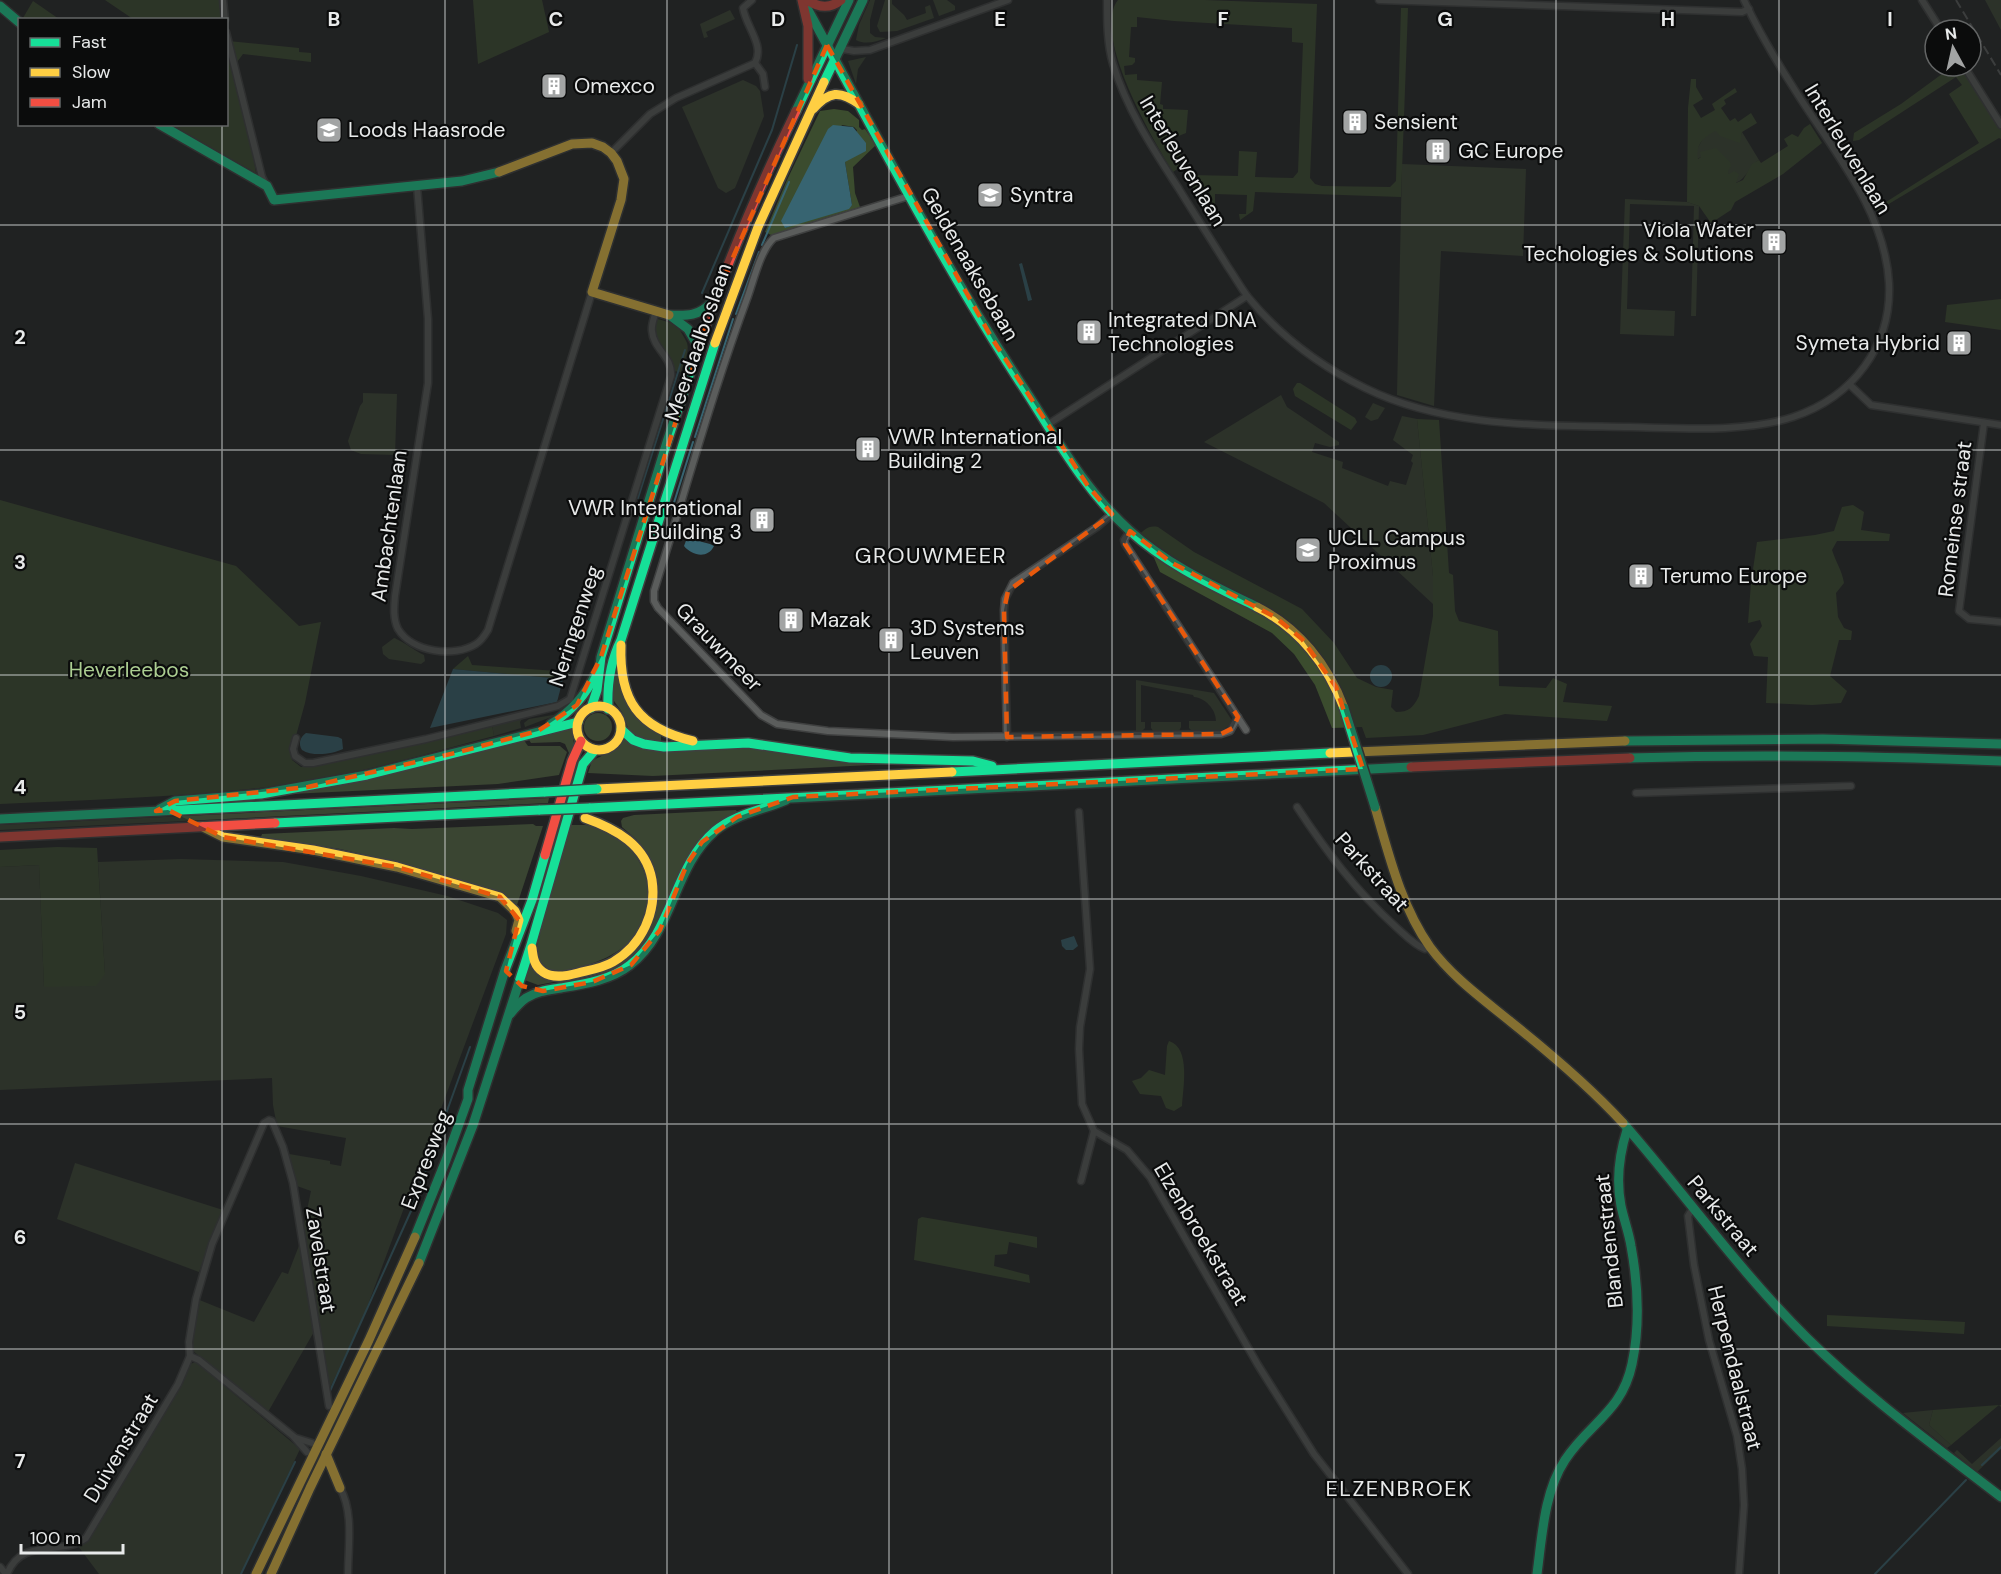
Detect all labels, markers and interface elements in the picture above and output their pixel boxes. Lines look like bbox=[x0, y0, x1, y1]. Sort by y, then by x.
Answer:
text: B bbox=[328, 6, 340, 32]
text: C bbox=[549, 6, 563, 32]
text: D bbox=[771, 6, 785, 32]
text: E bbox=[994, 6, 1006, 32]
text: F bbox=[1217, 6, 1229, 32]
text: G bbox=[1437, 6, 1453, 32]
text: H bbox=[1661, 6, 1675, 32]
text: I bbox=[1887, 6, 1893, 32]
legend bbox=[18, 18, 228, 126]
north arrow bbox=[1923, 18, 1983, 78]
text: N bbox=[1944, 22, 1958, 45]
text: Fast bbox=[72, 30, 107, 54]
text: Slow bbox=[72, 60, 111, 84]
building icon: Omexco bbox=[539, 71, 569, 101]
place label: Omexco bbox=[574, 72, 655, 100]
street label: Interleuvenlaan bbox=[1798, 79, 1898, 219]
text: Jam bbox=[72, 90, 107, 114]
street label: Interleuvenlaan bbox=[1133, 91, 1233, 231]
building icon: Sensient bbox=[1340, 107, 1370, 137]
place label: Sensient bbox=[1374, 108, 1458, 136]
school or university icon: Loods Haasrode bbox=[314, 115, 344, 145]
place label: Loods Haasrode bbox=[348, 116, 506, 144]
building icon: GC Europe bbox=[1423, 136, 1453, 166]
place label: GC Europe bbox=[1458, 137, 1563, 165]
school or university icon: Syntra bbox=[975, 180, 1005, 210]
place label: Syntra bbox=[1010, 181, 1073, 209]
street label: Geldenaaksebaan bbox=[915, 182, 1025, 346]
place label: Viola Water Techologies & Solutions bbox=[1523, 216, 1754, 268]
building icon: Viola Water Techologies & Solutions bbox=[1759, 227, 1789, 257]
street label: Meerdaalboslaan bbox=[658, 259, 738, 425]
place label: Integrated DNA Technologies bbox=[1108, 306, 1257, 358]
building icon: Integrated DNA Technologies bbox=[1074, 317, 1104, 347]
text: 2 bbox=[14, 324, 26, 350]
building icon: Symeta Hybrid bbox=[1944, 328, 1974, 358]
place label: Symeta Hybrid bbox=[1796, 329, 1940, 357]
place label: VWR International Building 2 bbox=[888, 423, 1062, 475]
building icon: VWR International Building 2 bbox=[853, 434, 883, 464]
street label: Romeinse straat bbox=[1932, 439, 1978, 599]
street label: Ambachtenlaan bbox=[365, 448, 413, 604]
place label: VWR International Building 3 bbox=[568, 494, 742, 546]
building icon: VWR International Building 3 bbox=[747, 505, 777, 535]
place label: UCLL Campus Proximus bbox=[1328, 524, 1465, 576]
school or university icon: UCLL Campus Proximus bbox=[1293, 535, 1323, 565]
district label: GROUWMEER bbox=[855, 541, 1007, 570]
text: 3 bbox=[14, 549, 26, 575]
building icon: Terumo Europe bbox=[1626, 561, 1656, 591]
street label: Neringenweg bbox=[542, 562, 608, 690]
place label: Terumo Europe bbox=[1660, 562, 1807, 590]
street label: Grauwmeer bbox=[670, 596, 769, 698]
building icon: Mazak bbox=[776, 605, 806, 635]
place label: Mazak bbox=[810, 606, 871, 634]
place label: 3D Systems Leuven bbox=[910, 614, 1025, 666]
building icon: 3D Systems Leuven bbox=[876, 625, 906, 655]
park label: Heverleebos bbox=[69, 656, 189, 684]
text: 4 bbox=[14, 774, 27, 800]
street label: Parkstraat bbox=[1329, 826, 1415, 918]
text: 5 bbox=[14, 999, 26, 1025]
street label: Expresweg bbox=[394, 1106, 458, 1214]
street label: Elzenbroekstraat bbox=[1147, 1157, 1255, 1311]
street label: Parkstraat bbox=[1681, 1170, 1765, 1262]
street label: Blandenstraat bbox=[1588, 1172, 1630, 1310]
street label: Zavelstraat bbox=[299, 1205, 343, 1315]
text: 6 bbox=[14, 1224, 26, 1250]
street label: Herpendaalstraat bbox=[1701, 1283, 1769, 1453]
street label: Duivenstraat bbox=[77, 1388, 165, 1508]
text: 7 bbox=[15, 1448, 26, 1474]
district label: ELZENBROEK bbox=[1325, 1474, 1473, 1503]
scale bar bbox=[21, 1517, 123, 1555]
text: 100 m bbox=[30, 1526, 81, 1550]

